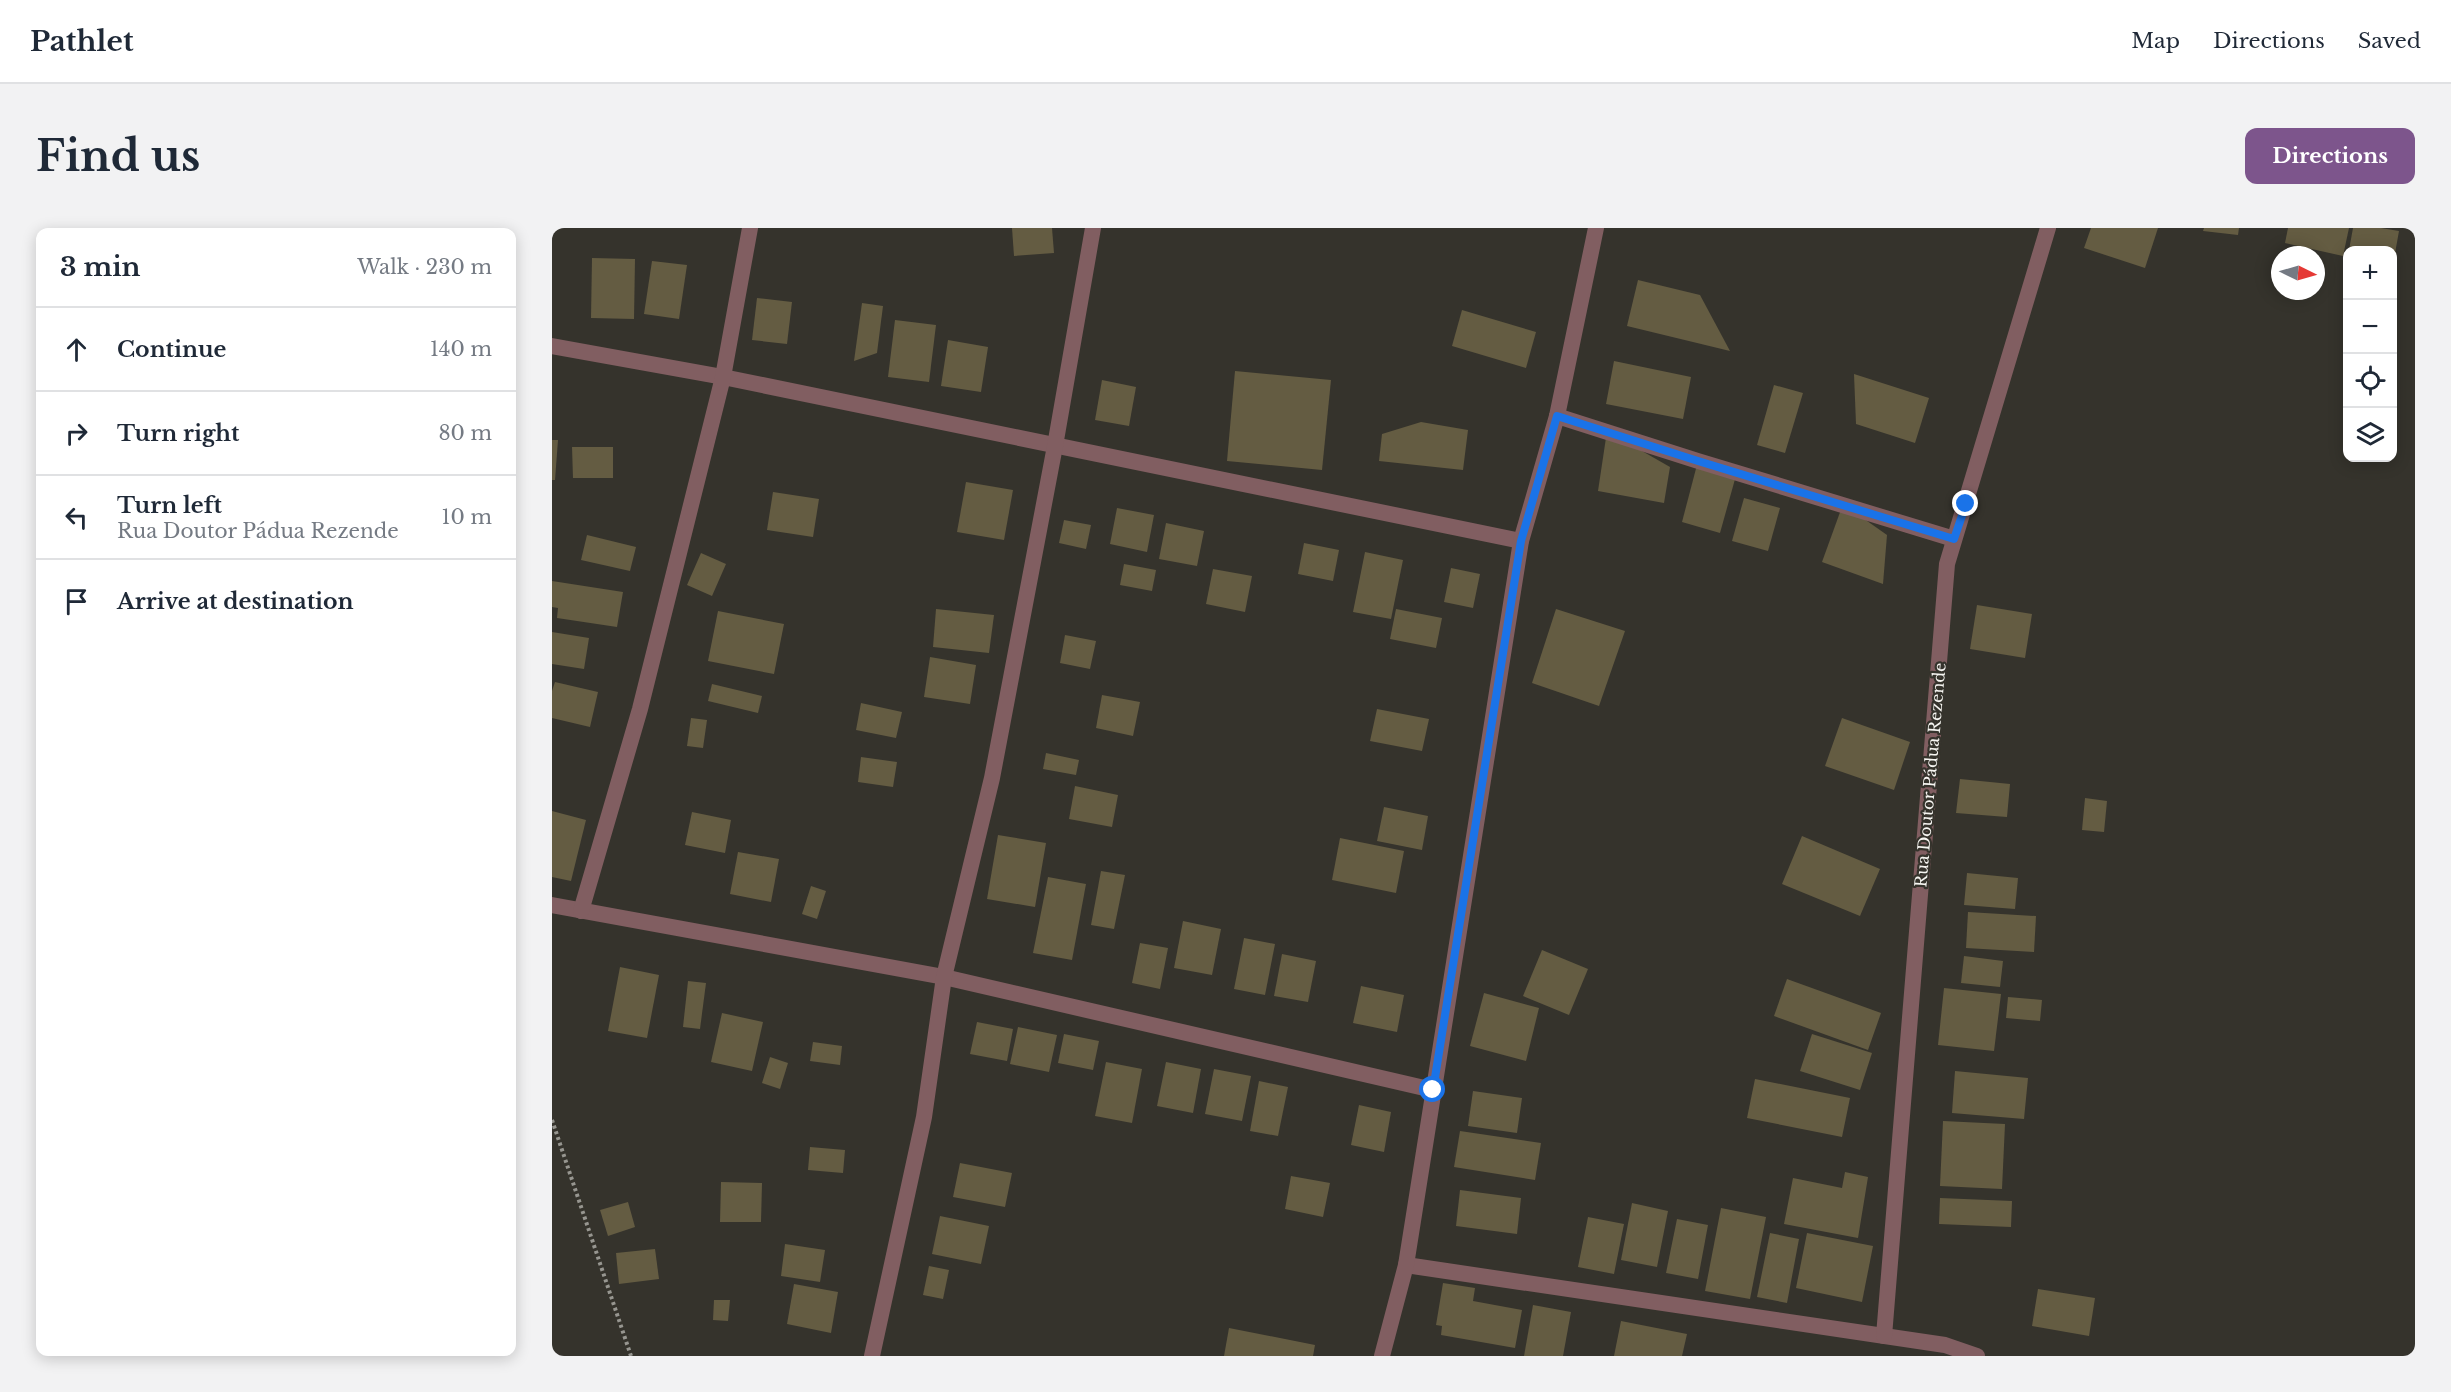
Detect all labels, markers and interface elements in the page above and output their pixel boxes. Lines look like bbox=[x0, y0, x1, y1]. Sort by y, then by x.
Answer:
text: Pathlet bbox=[30, 24, 134, 59]
text: Map bbox=[2131, 28, 2180, 54]
text: Directions bbox=[2213, 28, 2325, 54]
text: Saved bbox=[2358, 28, 2421, 54]
button: Directions bbox=[2245, 128, 2415, 184]
text: Find us bbox=[36, 130, 200, 182]
north arrow bbox=[2271, 246, 2325, 300]
map controls bbox=[2343, 246, 2397, 462]
button: + bbox=[2343, 246, 2397, 300]
text: 3 min bbox=[60, 251, 141, 283]
text: Walk · 230 m bbox=[357, 255, 492, 279]
button: − bbox=[2343, 300, 2397, 354]
icon: ahead bbox=[60, 333, 93, 366]
text: Continue bbox=[117, 336, 226, 363]
text: 140 m bbox=[430, 337, 492, 361]
button: locate bbox=[2343, 354, 2397, 408]
button: layers bbox=[2343, 408, 2397, 462]
icon: right bbox=[60, 417, 93, 450]
text: Turn right bbox=[117, 420, 239, 447]
text: 80 m bbox=[438, 421, 492, 445]
route end bbox=[1952, 490, 1978, 516]
text: Turn left bbox=[117, 492, 222, 519]
icon: left bbox=[60, 501, 93, 534]
text: 10 m bbox=[442, 505, 492, 529]
text: Rua Doutor Pádua Rezende bbox=[117, 519, 399, 543]
icon: arrive bbox=[60, 585, 93, 618]
text: Arrive at destination bbox=[117, 588, 354, 615]
street label: Rua Doutor Pádua Rezende bbox=[1910, 662, 1950, 888]
route start bbox=[1419, 1076, 1445, 1102]

